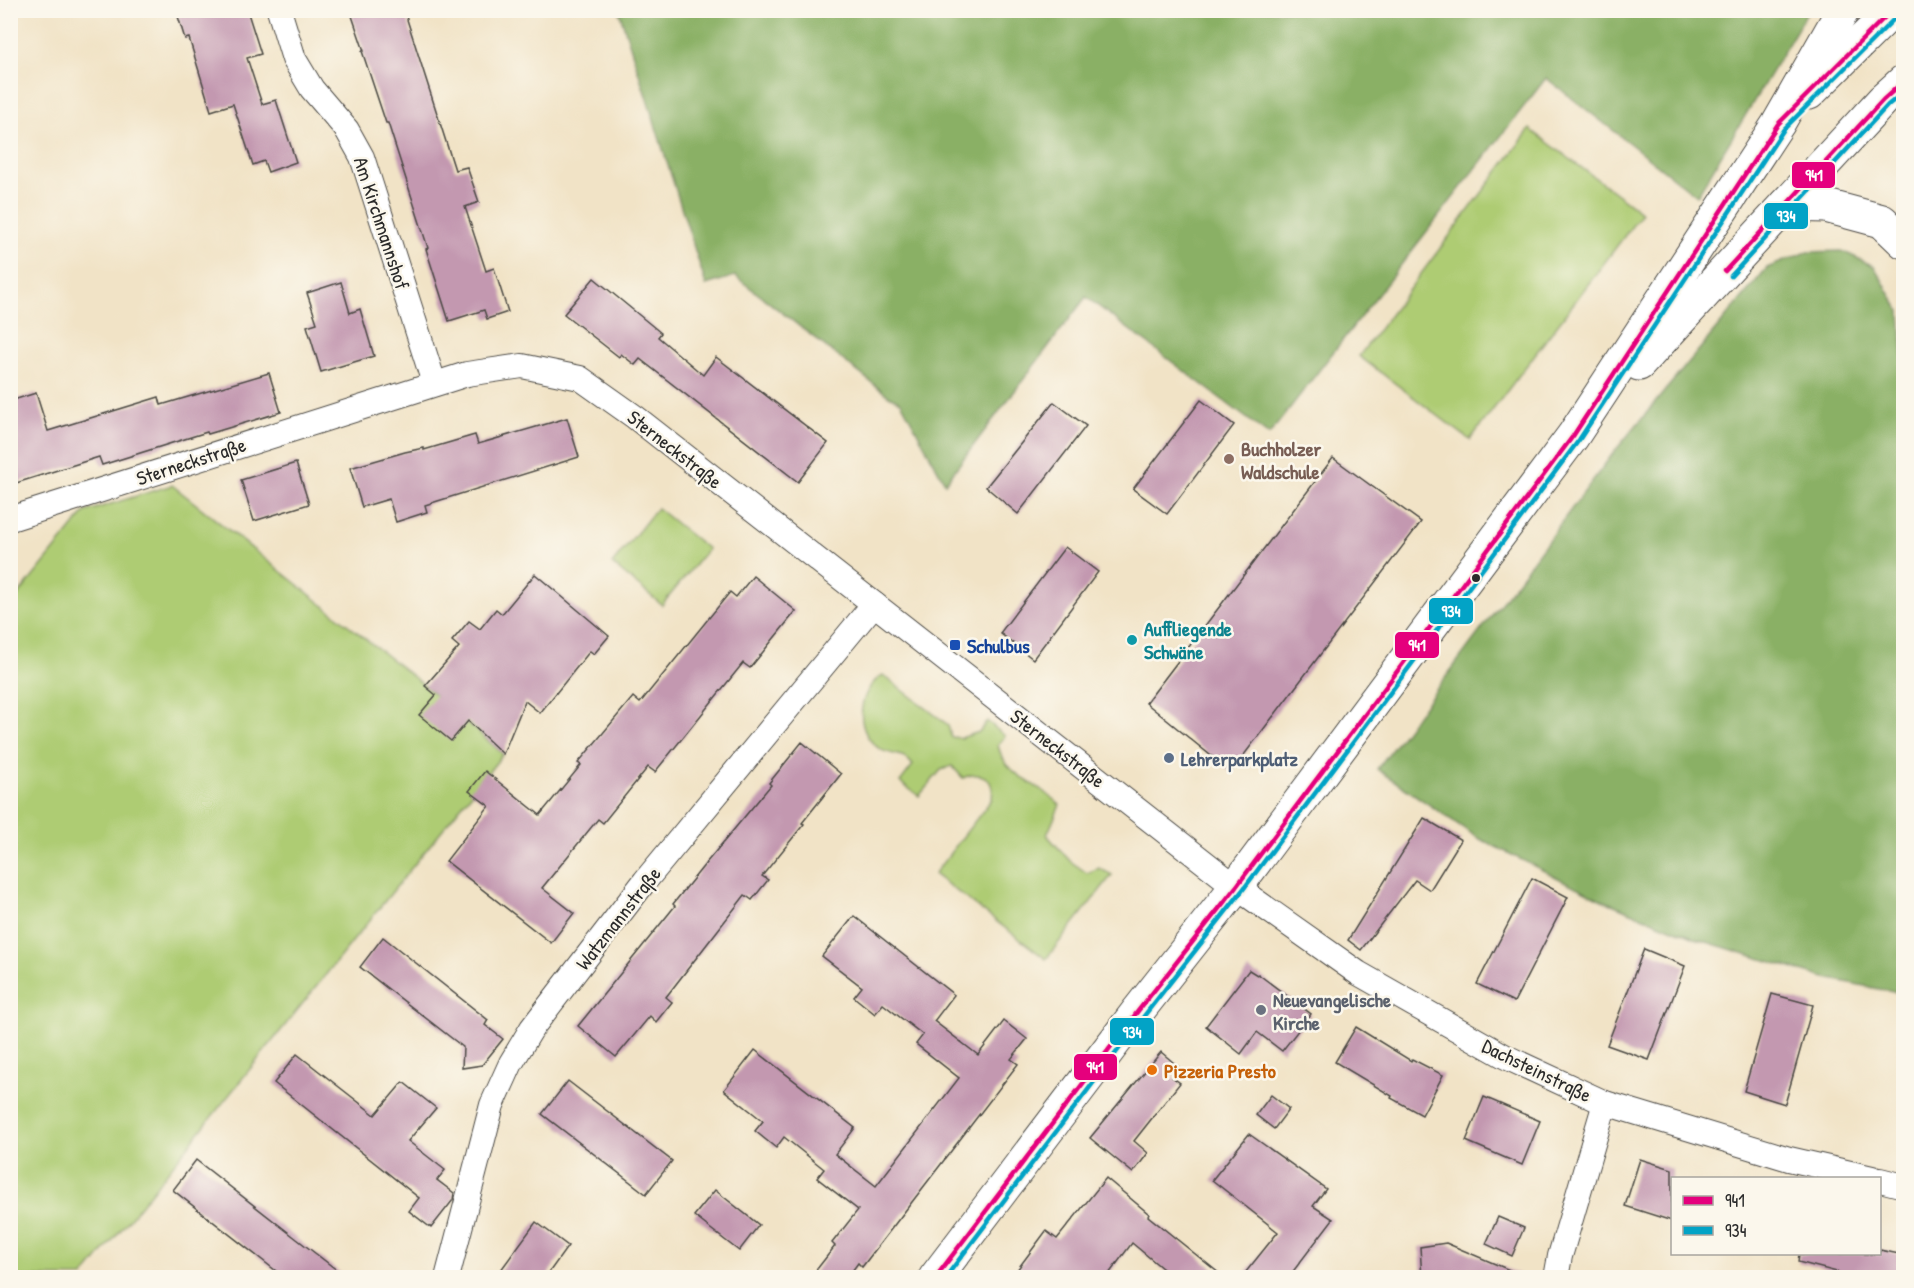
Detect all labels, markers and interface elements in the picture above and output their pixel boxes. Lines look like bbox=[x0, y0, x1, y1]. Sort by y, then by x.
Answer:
street label: Am Kirchmannshof bbox=[348, 153, 416, 293]
line badge: 941 bbox=[1791, 161, 1836, 189]
text: 941 bbox=[1805, 164, 1823, 186]
line badge: 934 bbox=[1763, 202, 1809, 230]
text: 934 bbox=[1776, 205, 1796, 227]
street label: Sterneckstraße bbox=[622, 403, 728, 495]
street label: Sterneckstraße bbox=[133, 431, 249, 491]
place label: Buchholzer Waldschule bbox=[1241, 435, 1322, 485]
marker: Buchholzer Waldschule bbox=[1222, 452, 1236, 466]
unlabelled marker bbox=[1470, 572, 1482, 584]
line badge: 934 bbox=[1428, 597, 1474, 625]
text: 934 bbox=[1441, 600, 1461, 622]
place label: Auffliegende Schwäne bbox=[1144, 615, 1232, 665]
line badge: 941 bbox=[1394, 631, 1440, 659]
place label: Schulbus bbox=[967, 632, 1030, 659]
marker: Auffliegende Schwäne bbox=[1125, 633, 1139, 647]
text: 941 bbox=[1408, 634, 1426, 656]
marker: Schulbus bbox=[948, 638, 962, 652]
street label: Sterneckstraße bbox=[1005, 702, 1111, 794]
place label: Lehrerparkplatz bbox=[1181, 745, 1298, 773]
marker: Lehrerparkplatz bbox=[1162, 751, 1176, 765]
street label: Watzmannstraße bbox=[569, 861, 667, 975]
place label: Neuevangelische Kirche bbox=[1273, 986, 1391, 1036]
marker: Neuevangelische Kirche bbox=[1254, 1003, 1268, 1017]
line badge: 934 bbox=[1109, 1017, 1155, 1046]
text: 934 bbox=[1122, 1021, 1142, 1043]
street label: Dachsteinstraße bbox=[1478, 1032, 1596, 1108]
line badge: 941 bbox=[1073, 1053, 1118, 1081]
text: 941 bbox=[1086, 1056, 1104, 1078]
place label: Pizzeria Presto bbox=[1164, 1057, 1276, 1084]
marker: Pizzeria Presto bbox=[1145, 1063, 1159, 1077]
legend bbox=[1671, 1177, 1881, 1255]
text: 941 bbox=[1725, 1188, 1745, 1213]
text: 934 bbox=[1725, 1218, 1747, 1243]

